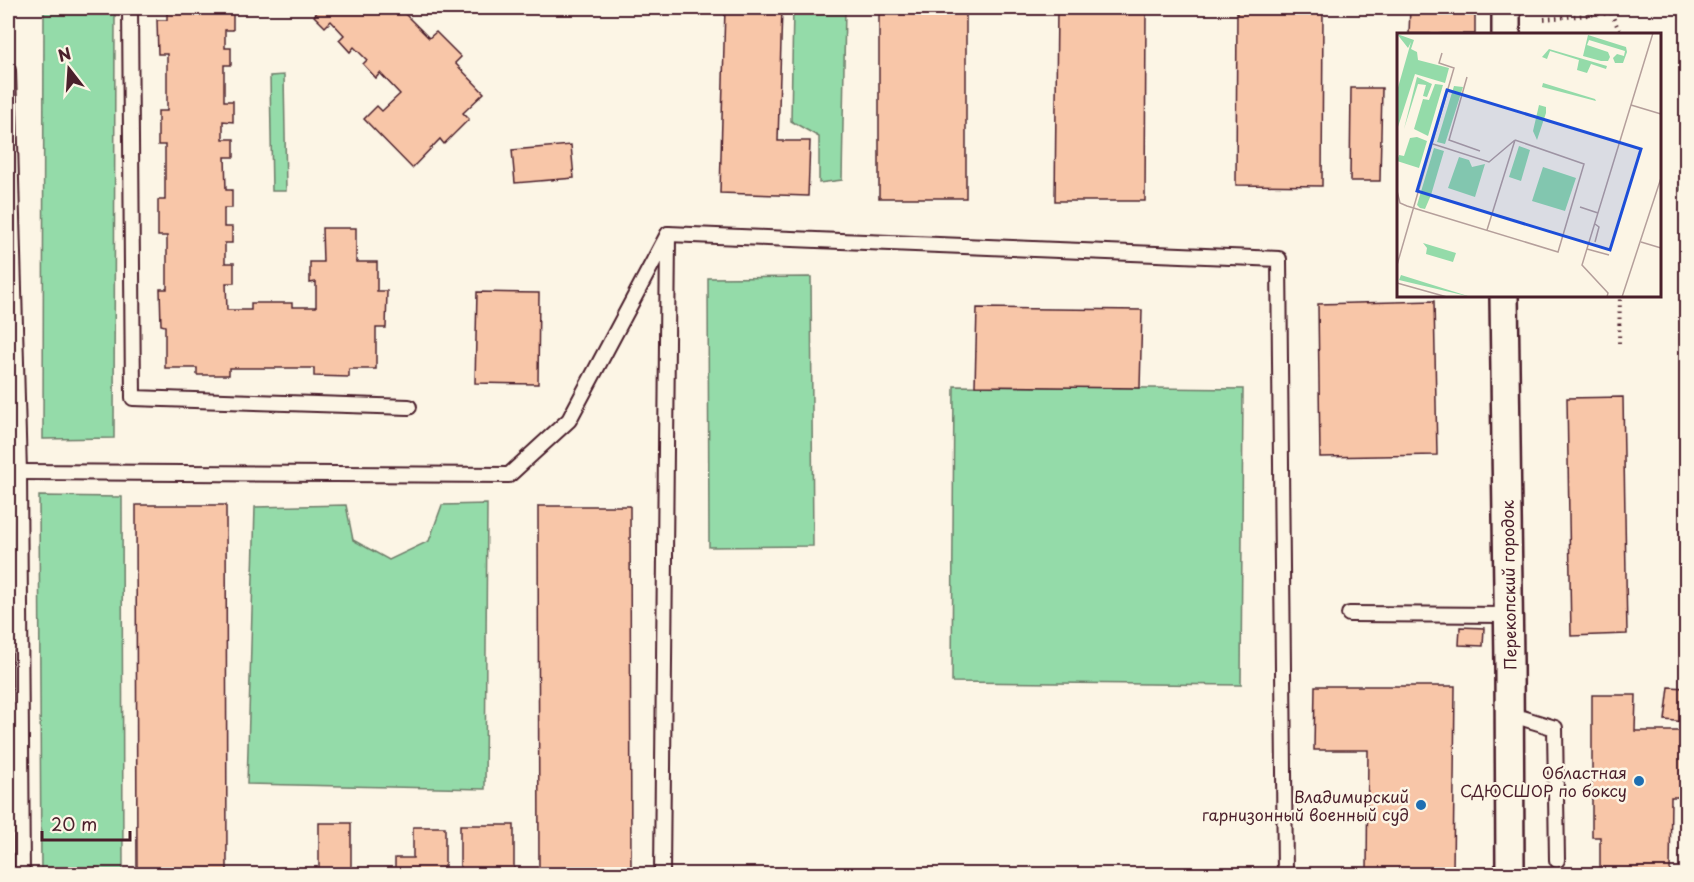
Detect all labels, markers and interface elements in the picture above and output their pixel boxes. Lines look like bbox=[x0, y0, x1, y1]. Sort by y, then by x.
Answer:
inset map bbox=[1397, 33, 1661, 297]
north arrow bbox=[39, 39, 99, 99]
text: N bbox=[55, 40, 74, 67]
street label: Перекопский городок bbox=[1495, 499, 1521, 670]
place label: Областная СДЮСШОР по боксу bbox=[1460, 760, 1627, 802]
marker: Областная СДЮСШОР по боксу bbox=[1632, 774, 1646, 788]
place label: Владимирский гарнизонный военный суд bbox=[1202, 784, 1409, 826]
marker: Владимирский гарнизонный военный суд bbox=[1414, 798, 1428, 812]
scale bar bbox=[42, 804, 130, 842]
text: 20 m bbox=[51, 810, 97, 837]

